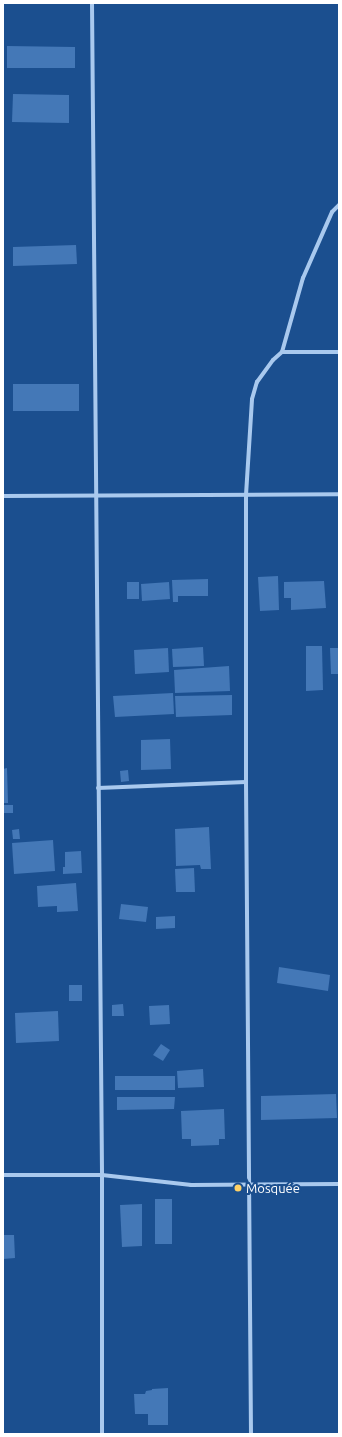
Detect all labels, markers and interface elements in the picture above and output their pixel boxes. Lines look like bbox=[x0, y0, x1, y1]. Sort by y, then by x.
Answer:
place label: Mosquée bbox=[246, 1180, 300, 1196]
marker: Mosquée bbox=[233, 1183, 243, 1193]

